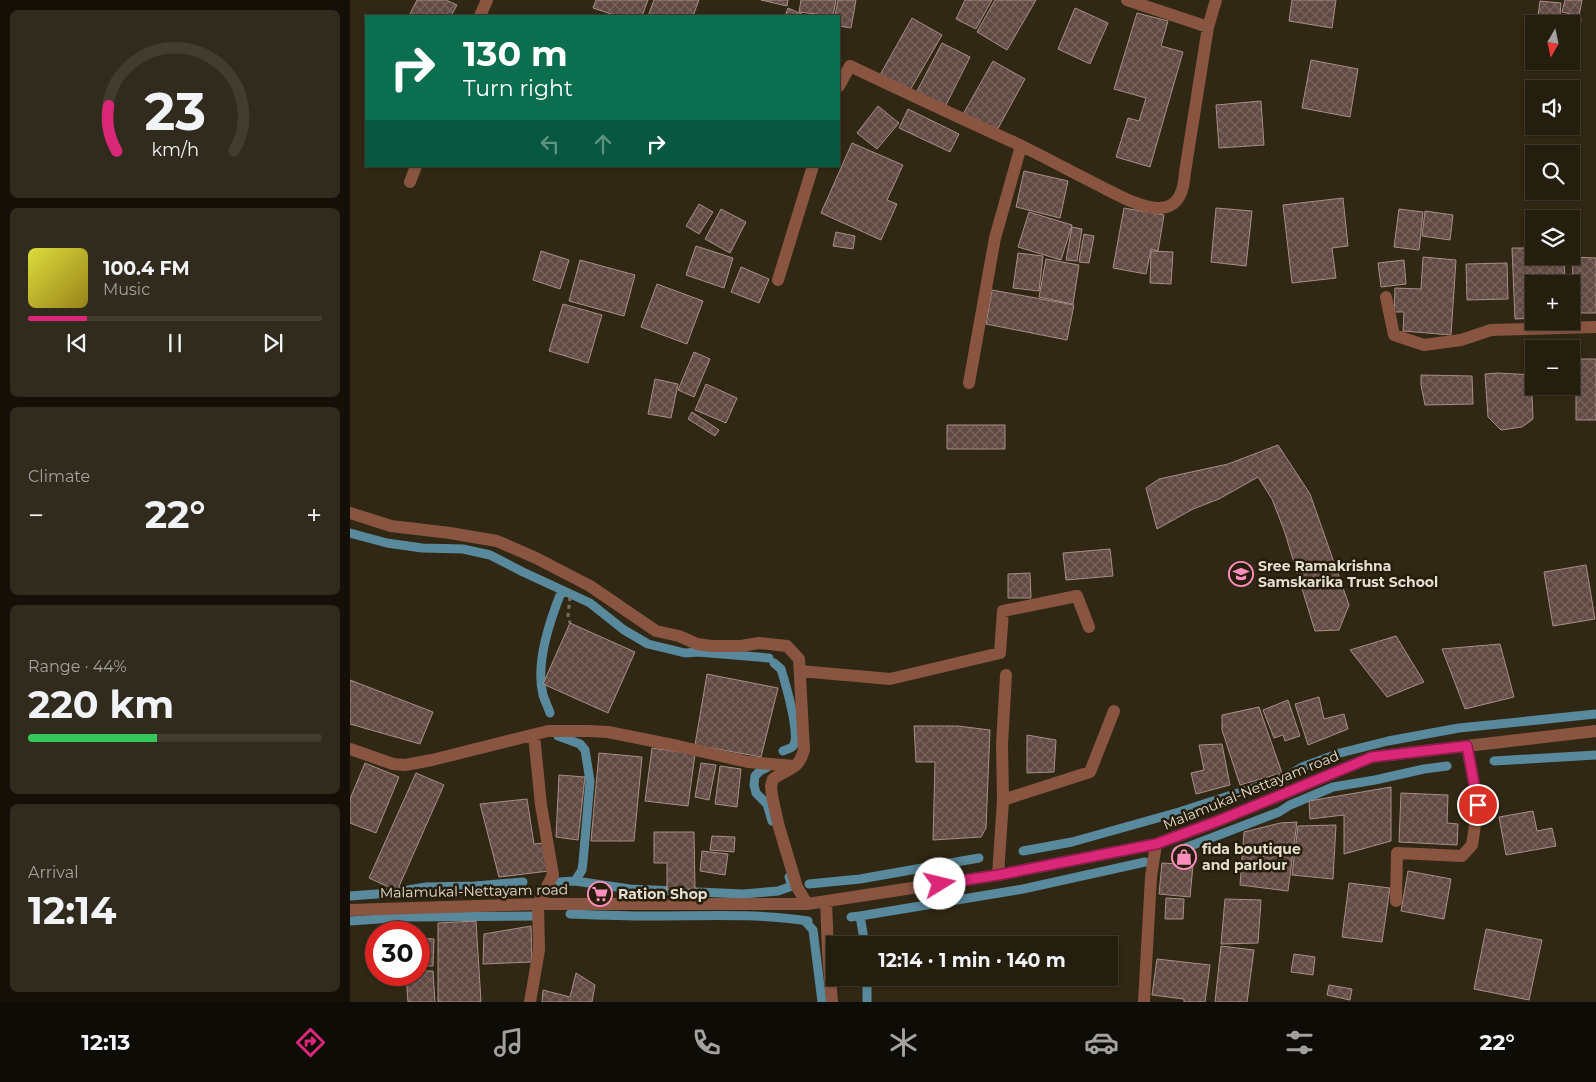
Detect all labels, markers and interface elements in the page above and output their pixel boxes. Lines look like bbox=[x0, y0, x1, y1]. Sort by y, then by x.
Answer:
north arrow bbox=[1525, 15, 1580, 70]
map controls bbox=[1525, 15, 1580, 395]
text: 130 m bbox=[463, 32, 568, 75]
icon: right bbox=[380, 35, 445, 100]
text: Turn right bbox=[463, 75, 573, 102]
text: 23 bbox=[144, 80, 206, 143]
button: sound bbox=[1525, 80, 1580, 135]
icon: left bbox=[536, 130, 564, 158]
icon: ahead bbox=[589, 130, 617, 158]
icon: right bbox=[642, 130, 670, 158]
text: km/h bbox=[151, 139, 199, 160]
button: search bbox=[1525, 145, 1580, 200]
button: layers bbox=[1525, 210, 1580, 265]
text: 100.4 FM bbox=[103, 257, 190, 280]
button: + bbox=[1525, 275, 1580, 330]
text: Music bbox=[103, 280, 150, 299]
icon: previous bbox=[63, 329, 91, 357]
icon: pause bbox=[161, 329, 189, 357]
icon: next bbox=[259, 329, 287, 357]
button: − bbox=[1525, 340, 1580, 395]
text: Climate bbox=[28, 467, 90, 486]
text: 22° bbox=[145, 491, 205, 538]
text: − bbox=[28, 498, 44, 532]
text: + bbox=[306, 498, 322, 532]
place label: Sree Ramakrishna Samskarika Trust School bbox=[1258, 557, 1438, 591]
school or university icon: Sree Ramakrishna Samskarika Trust School bbox=[1228, 561, 1254, 587]
text: Range · 44% bbox=[28, 657, 127, 676]
text: 220 km bbox=[28, 681, 174, 728]
street label: Malamukal-Nettayam road bbox=[1160, 746, 1342, 834]
pin bbox=[1457, 784, 1499, 826]
icon: arrive bbox=[1464, 791, 1492, 819]
place label: fida boutique and parlour bbox=[1202, 840, 1301, 874]
shop icon: fida boutique and parlour bbox=[1171, 844, 1197, 870]
position arrow bbox=[913, 857, 965, 909]
text: Arrival bbox=[28, 863, 78, 882]
street label: Malamukal-Nettayam road bbox=[380, 880, 568, 902]
supermarket icon: Ration Shop bbox=[587, 881, 613, 907]
place label: Ration Shop bbox=[618, 885, 708, 903]
text: 12:14 bbox=[28, 887, 116, 934]
speed limit sign: 30 bbox=[365, 921, 430, 986]
text: 12:14 · 1 min · 140 m bbox=[878, 949, 1066, 972]
icon: directions bbox=[293, 1025, 328, 1060]
icon: music bbox=[491, 1025, 526, 1060]
icon: phone bbox=[689, 1025, 724, 1060]
icon: climate bbox=[886, 1025, 921, 1060]
icon: car bbox=[1084, 1025, 1119, 1060]
icon: filters bbox=[1282, 1025, 1317, 1060]
text: 12:13 bbox=[81, 1029, 130, 1056]
text: 22° bbox=[1479, 1029, 1515, 1056]

